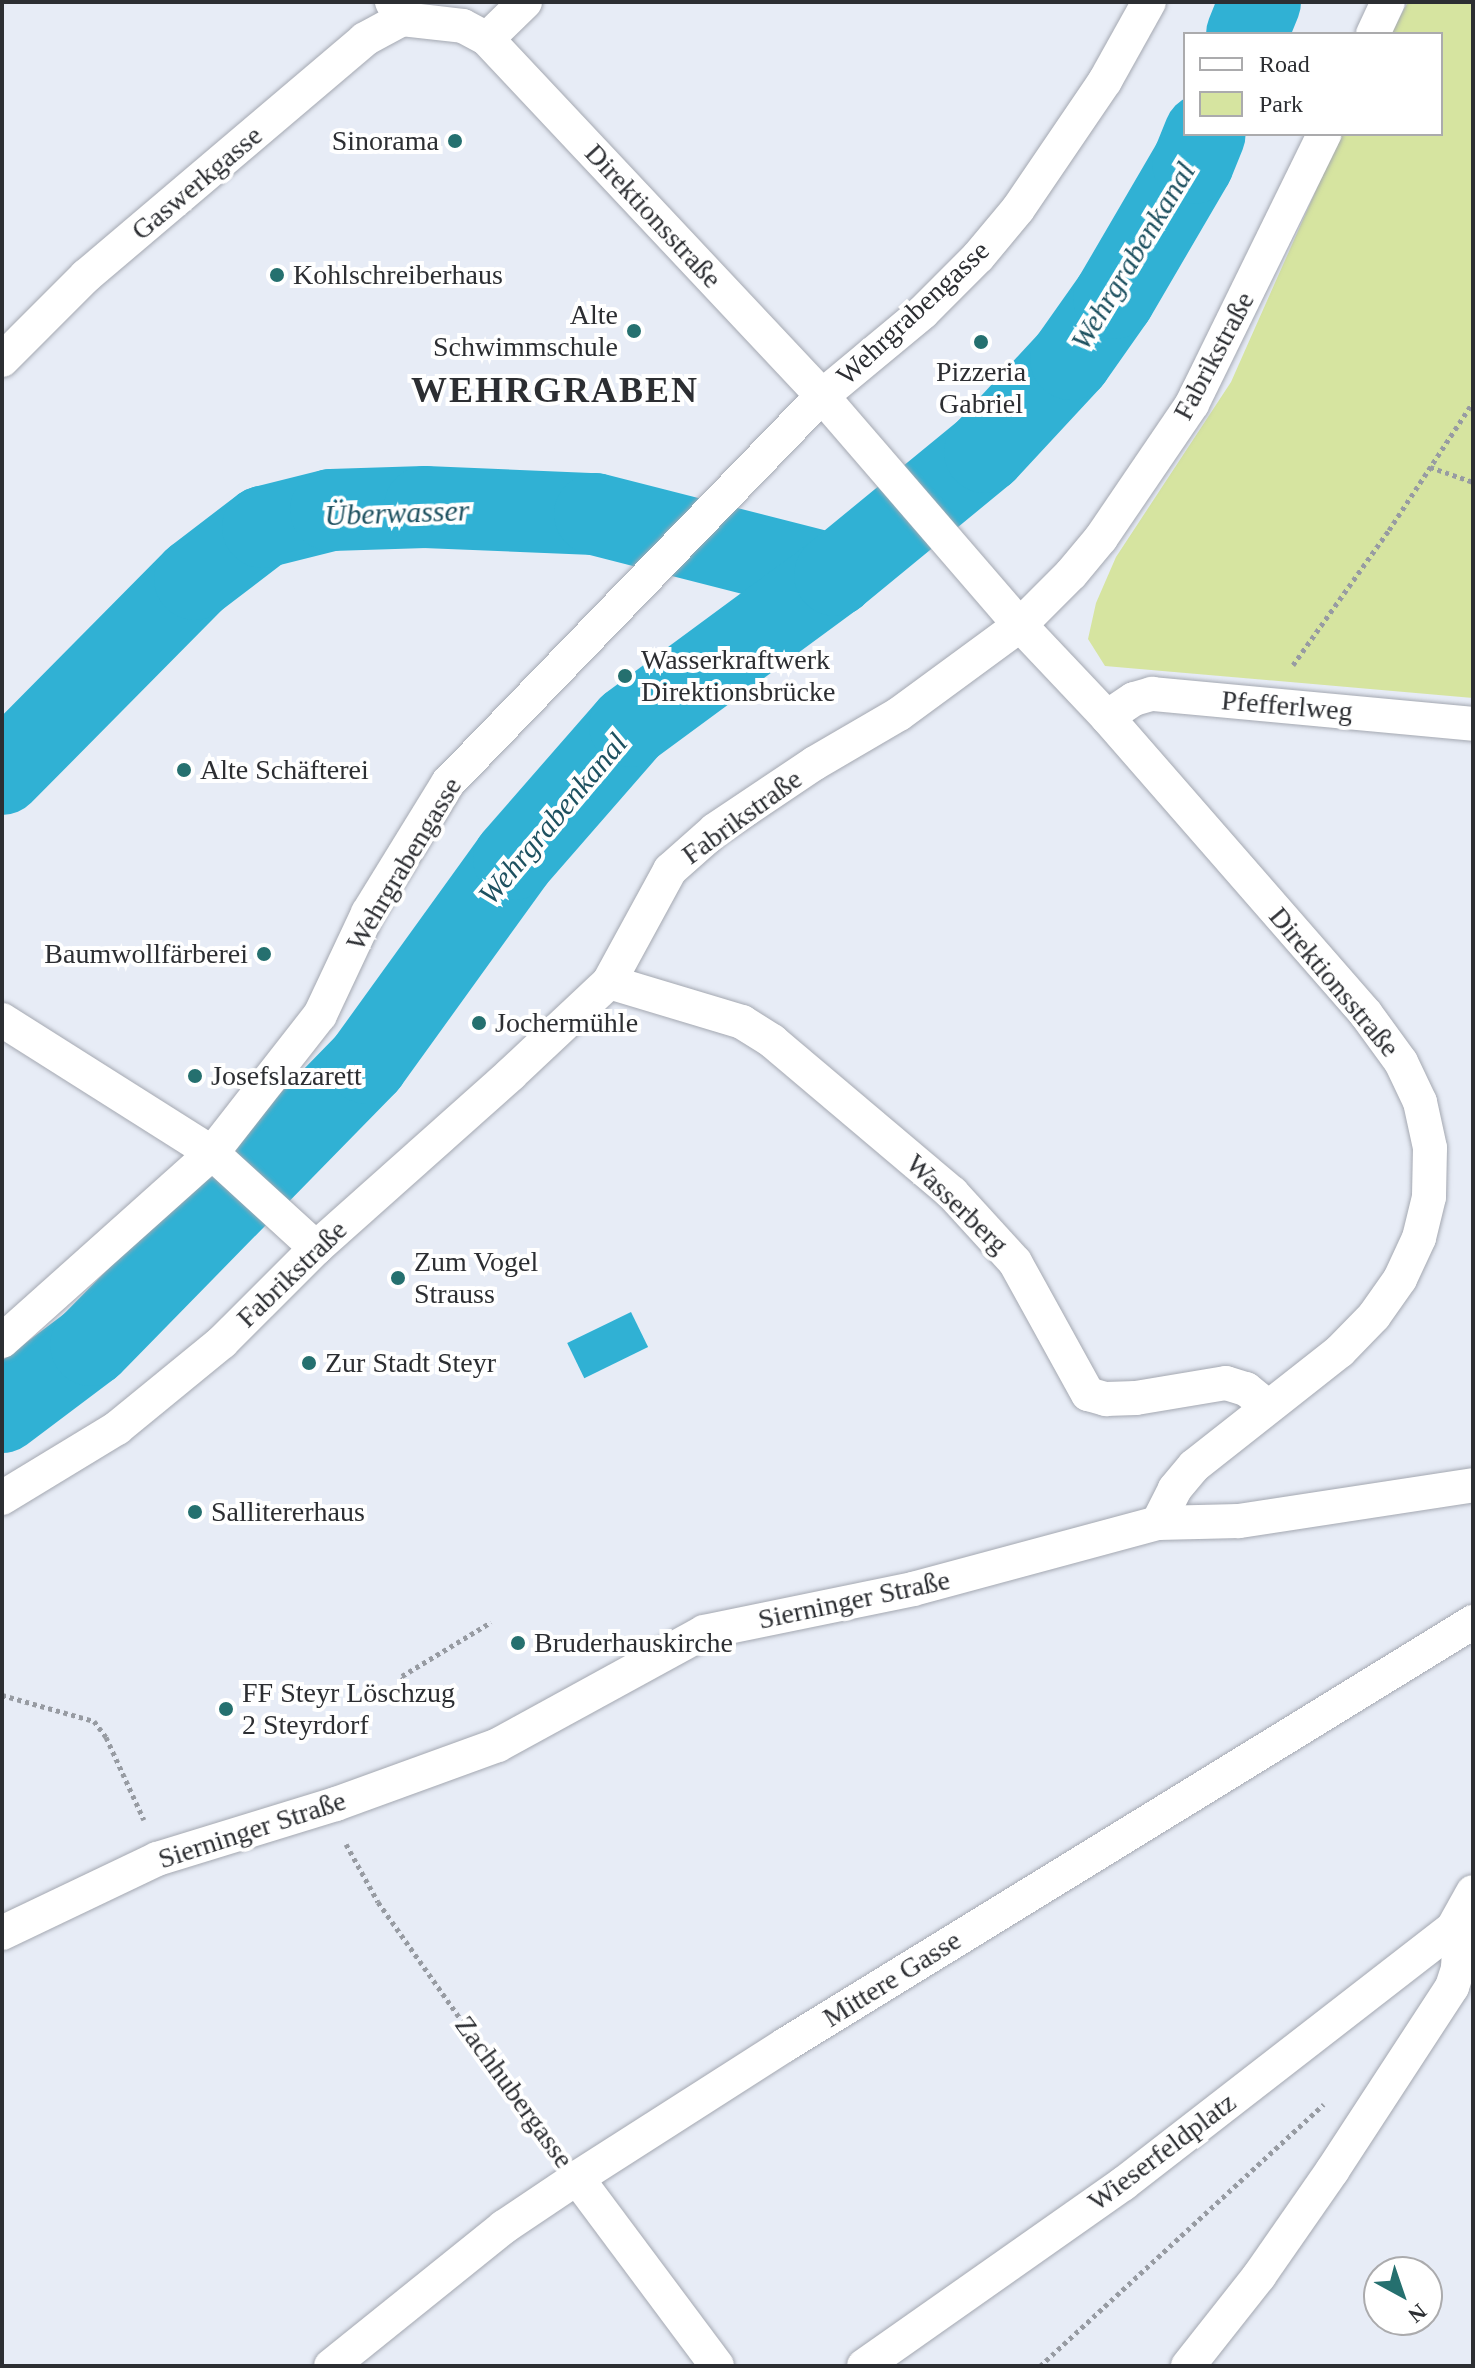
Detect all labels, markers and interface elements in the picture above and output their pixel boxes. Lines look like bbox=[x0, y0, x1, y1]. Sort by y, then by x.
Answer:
legend bbox=[1183, 32, 1443, 136]
text: Road bbox=[1259, 51, 1310, 77]
text: Park bbox=[1259, 91, 1303, 117]
street label: Gaswerkgasse bbox=[125, 119, 269, 247]
place label: Sinorama bbox=[332, 124, 439, 158]
marker: Sinorama bbox=[446, 132, 464, 150]
street label: Direktionsstraße bbox=[578, 137, 728, 295]
water label: Wehrgrabenkanal bbox=[1063, 156, 1203, 356]
street label: Wehrgrabengasse bbox=[830, 234, 996, 392]
place label: Kohlschreiberhaus bbox=[293, 258, 503, 292]
marker: Kohlschreiberhaus bbox=[268, 266, 286, 284]
street label: Fabrikstraße bbox=[1166, 286, 1262, 426]
place label: Alte Schwimmschule bbox=[433, 298, 618, 364]
marker: Alte Schwimmschule bbox=[625, 322, 643, 340]
marker: Pizzeria Gabriel bbox=[972, 333, 990, 351]
place label: Pizzeria Gabriel bbox=[936, 355, 1026, 421]
district label: WEHRGRABEN bbox=[411, 369, 699, 413]
water label: Überwasser bbox=[324, 492, 470, 534]
place label: Wasserkraftwerk Direktionsbrücke bbox=[641, 643, 835, 709]
marker: Wasserkraftwerk Direktionsbrücke bbox=[616, 667, 634, 685]
street label: Pfefferlweg bbox=[1220, 684, 1354, 728]
water label: Wehrgrabenkanal bbox=[471, 726, 635, 912]
place label: Alte Schäfterei bbox=[200, 753, 369, 787]
marker: Alte Schäfterei bbox=[175, 761, 193, 779]
street label: Fabrikstraße bbox=[676, 762, 808, 872]
street label: Wehrgrabengasse bbox=[339, 771, 469, 957]
street label: Direktionsstraße bbox=[1262, 900, 1406, 1064]
place label: Baumwollfärberei bbox=[44, 937, 248, 971]
marker: Baumwollfärberei bbox=[255, 945, 273, 963]
place label: Jochermühle bbox=[495, 1006, 638, 1040]
marker: Jochermühle bbox=[470, 1014, 488, 1032]
place label: Josefslazarett bbox=[211, 1059, 362, 1093]
marker: Josefslazarett bbox=[186, 1067, 204, 1085]
street label: Wasserberg bbox=[899, 1147, 1015, 1261]
street label: Fabrikstraße bbox=[230, 1213, 354, 1335]
place label: Zum Vogel Strauss bbox=[414, 1245, 539, 1311]
marker: Zum Vogel Strauss bbox=[389, 1269, 407, 1287]
place label: Zur Stadt Steyr bbox=[325, 1346, 496, 1380]
marker: Zur Stadt Steyr bbox=[300, 1354, 318, 1372]
place label: Sallitererhaus bbox=[211, 1495, 365, 1529]
marker: Sallitererhaus bbox=[186, 1503, 204, 1521]
street label: Sierninger Straße bbox=[755, 1563, 953, 1637]
place label: Bruderhauskirche bbox=[534, 1626, 733, 1660]
marker: Bruderhauskirche bbox=[509, 1634, 527, 1652]
place label: FF Steyr Löschzug 2 Steyrdorf bbox=[242, 1676, 455, 1742]
marker: FF Steyr Löschzug 2 Steyrdorf bbox=[217, 1700, 235, 1718]
street label: Sierninger Straße bbox=[154, 1784, 350, 1876]
street label: Mittere Gasse bbox=[817, 1923, 967, 2035]
street label: Zachhubergasse bbox=[448, 2009, 580, 2175]
street label: Wieserfeldplatz bbox=[1082, 2086, 1242, 2218]
north arrow bbox=[1363, 2256, 1443, 2336]
text: N bbox=[1403, 2299, 1432, 2328]

